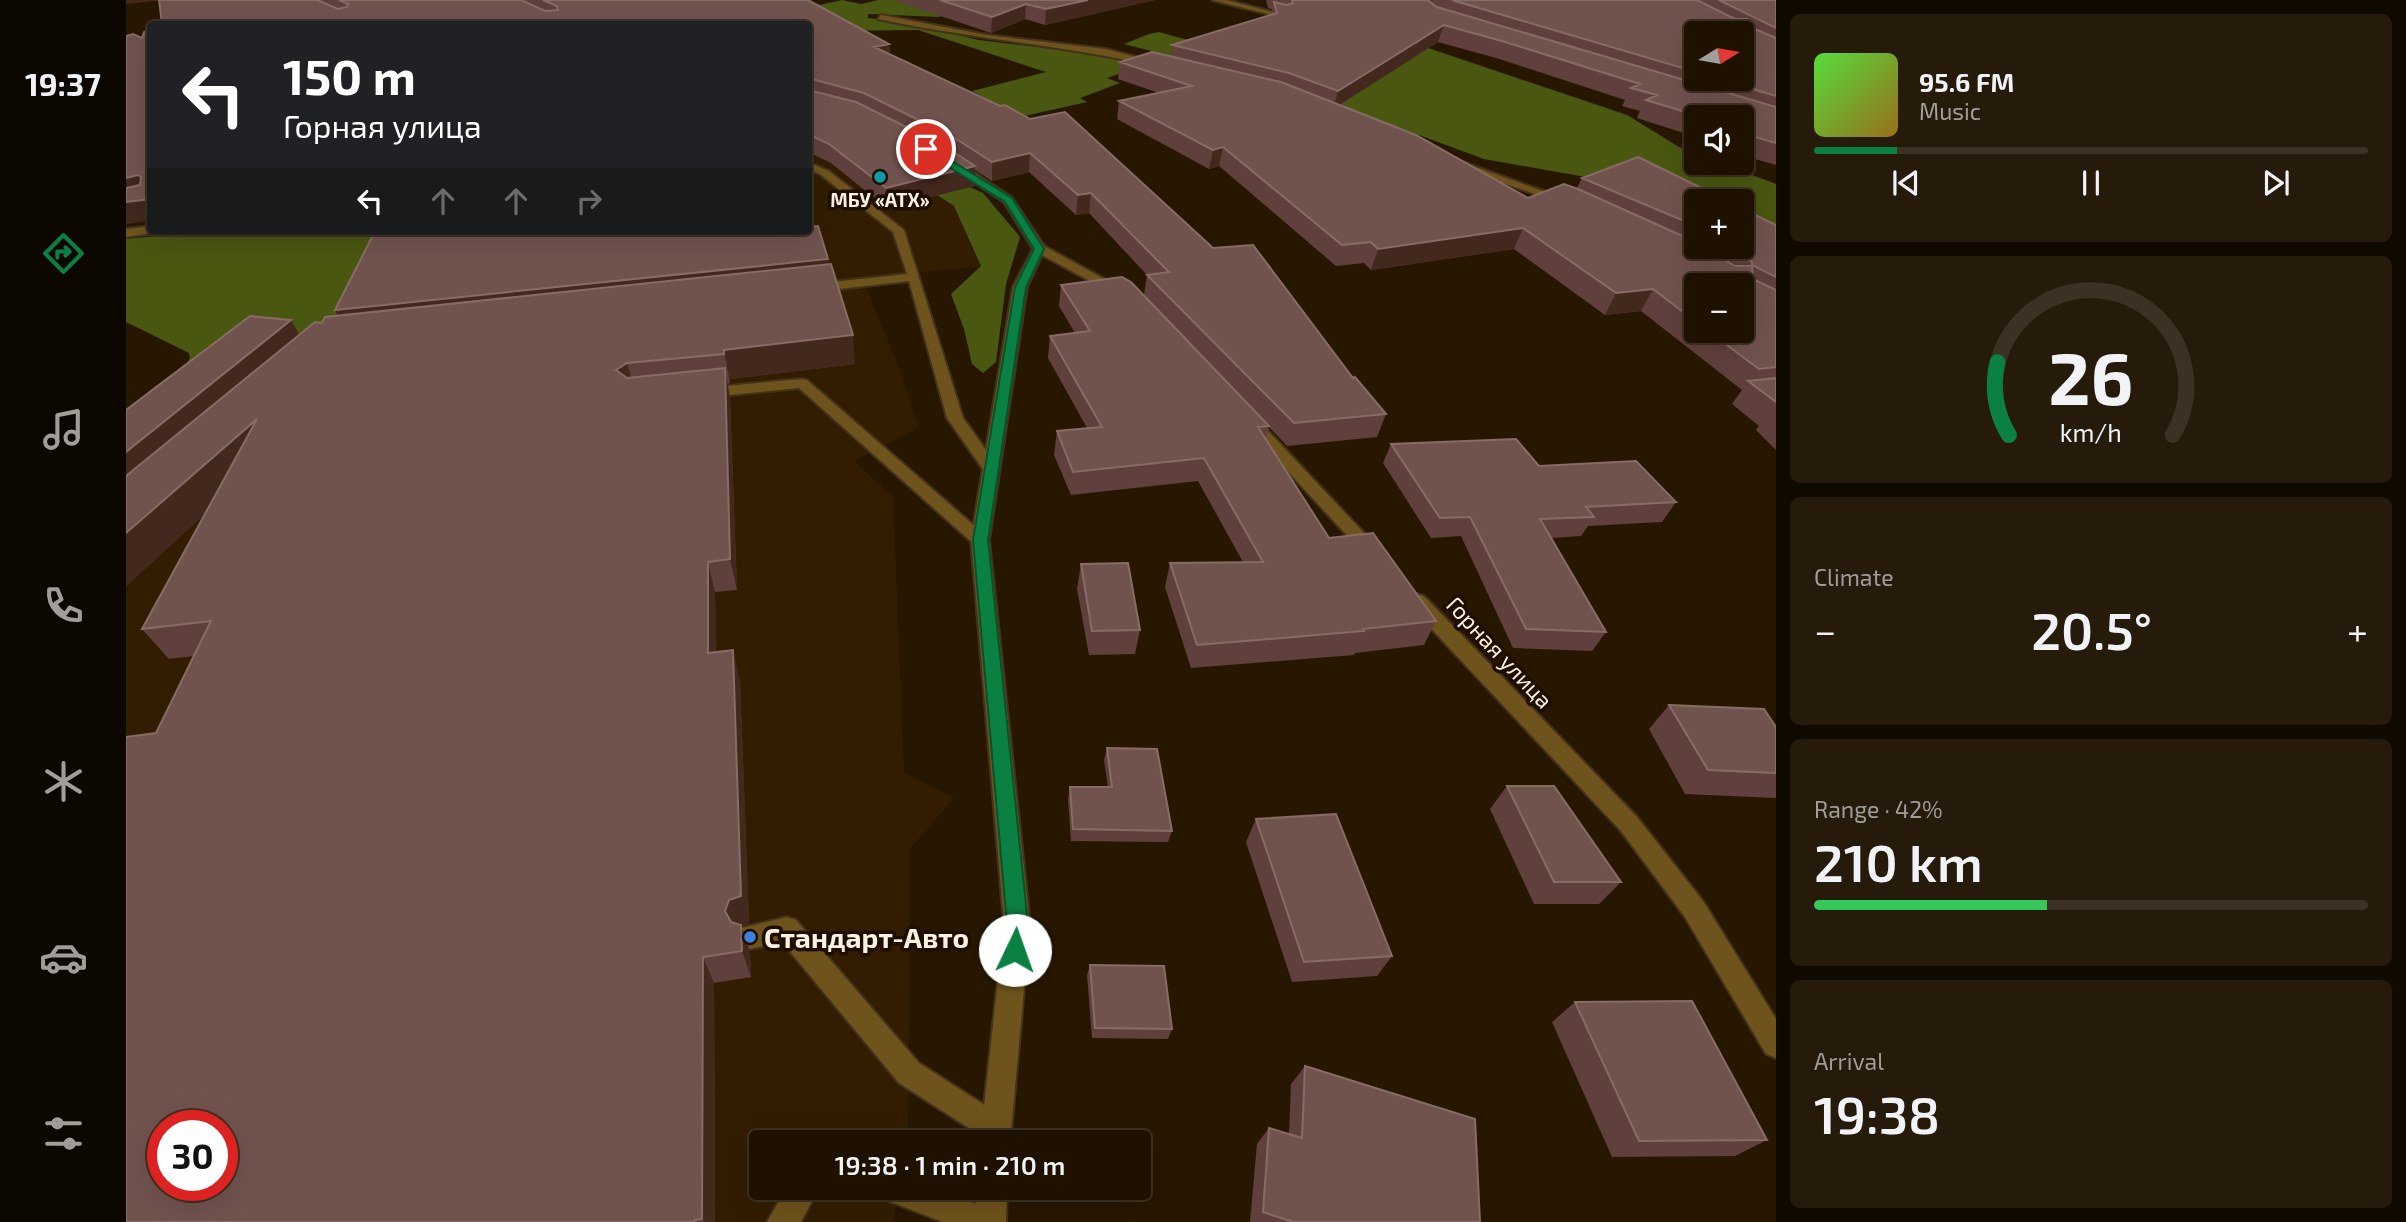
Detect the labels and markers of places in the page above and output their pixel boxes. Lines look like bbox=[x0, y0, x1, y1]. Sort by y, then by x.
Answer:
pin bbox=[896, 119, 956, 179]
marker: МБУ «АТХ» bbox=[872, 169, 888, 185]
place label: МБУ «АТХ» bbox=[830, 188, 930, 211]
place label: Стандарт-Авто bbox=[764, 920, 969, 954]
marker: Стандарт-Авто bbox=[742, 929, 758, 945]

